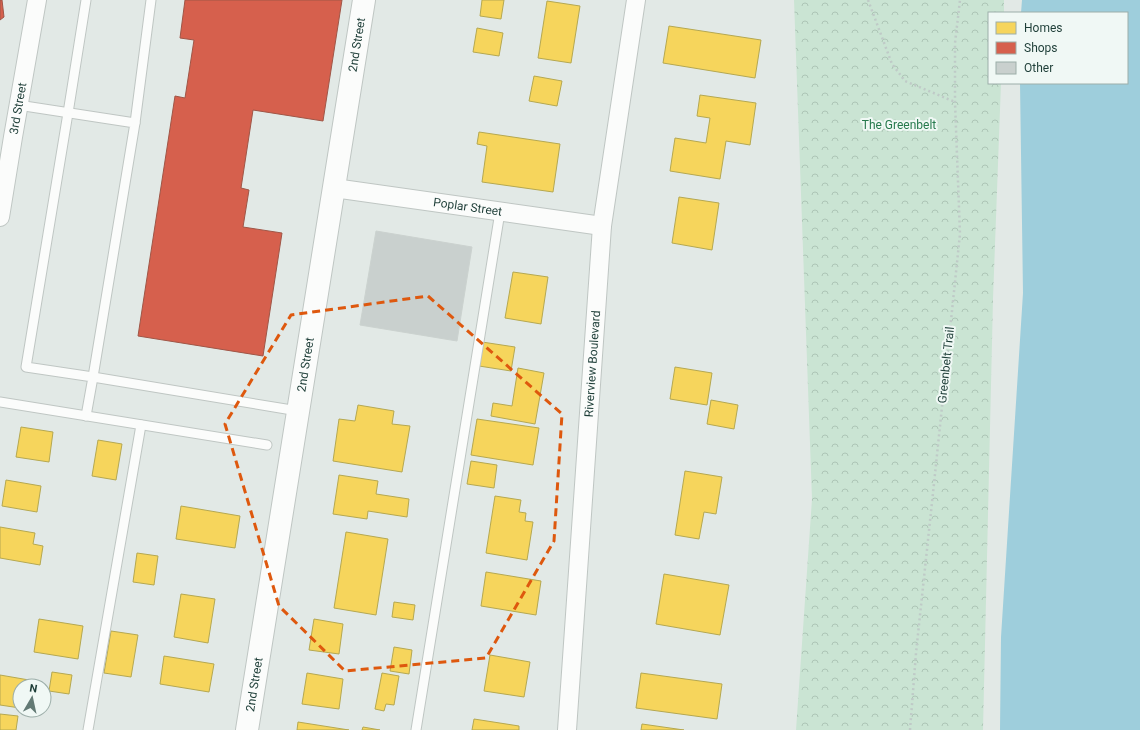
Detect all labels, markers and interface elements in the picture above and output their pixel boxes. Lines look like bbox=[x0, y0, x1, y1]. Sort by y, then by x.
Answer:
legend bbox=[988, 12, 1128, 84]
street label: 2nd Street bbox=[346, 16, 368, 73]
text: Homes bbox=[1024, 21, 1062, 35]
text: Shops bbox=[1024, 41, 1058, 55]
text: Other bbox=[1024, 61, 1053, 75]
street label: 3rd Street bbox=[7, 82, 29, 135]
park label: The Greenbelt bbox=[862, 118, 936, 132]
street label: Poplar Street bbox=[432, 195, 503, 219]
street label: Riverview Boulevard bbox=[582, 310, 603, 418]
street label: Greenbelt Trail bbox=[935, 326, 957, 404]
street label: 2nd Street bbox=[294, 336, 317, 393]
street label: 2nd Street bbox=[243, 656, 266, 713]
north arrow bbox=[12, 678, 52, 718]
text: N bbox=[29, 682, 39, 696]

